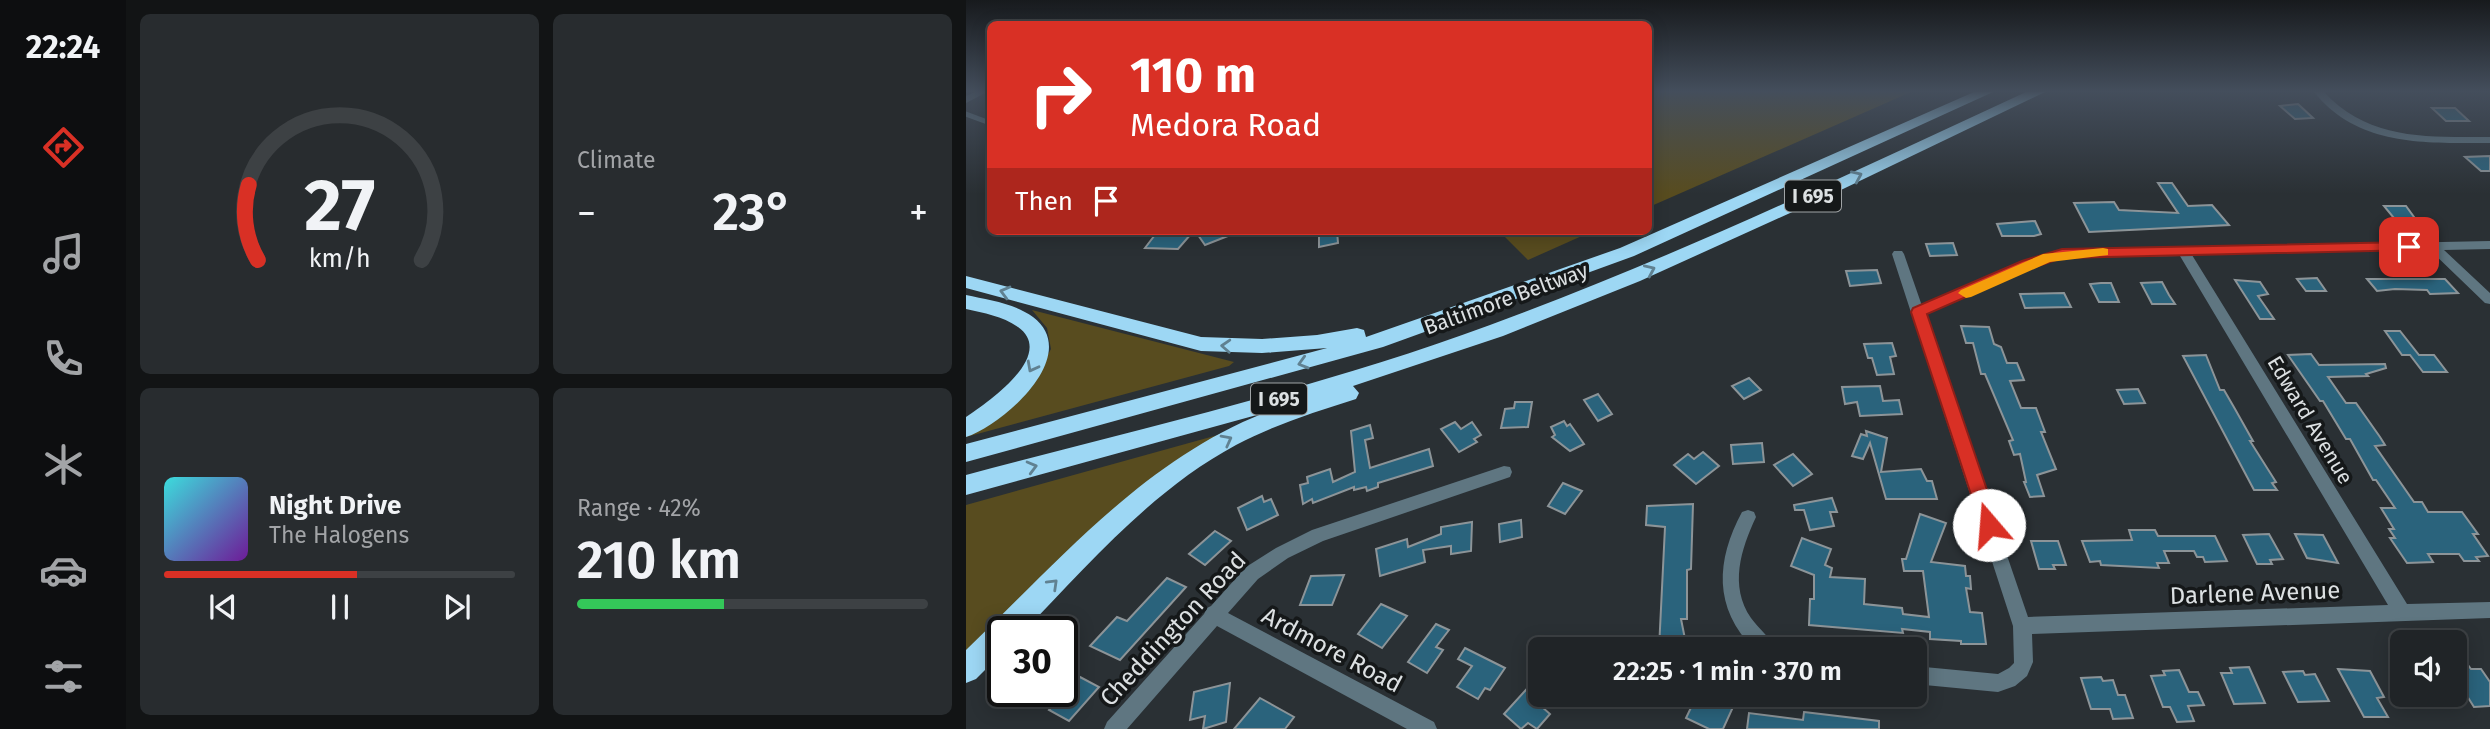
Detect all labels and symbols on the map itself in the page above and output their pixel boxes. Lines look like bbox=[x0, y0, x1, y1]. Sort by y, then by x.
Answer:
one-way arrow bbox=[1850, 170, 1862, 184]
road number: I 695 bbox=[1785, 180, 1841, 212]
pin bbox=[2379, 217, 2439, 277]
street label: Baltimore Beltway bbox=[1420, 257, 1592, 341]
one-way arrow bbox=[1642, 264, 1655, 278]
one-way arrow bbox=[999, 286, 1011, 300]
one-way arrow bbox=[1220, 338, 1231, 353]
street label: Edward Avenue bbox=[2262, 351, 2358, 489]
one-way arrow bbox=[1297, 354, 1309, 369]
one-way arrow bbox=[1027, 360, 1041, 373]
road number: I 695 bbox=[1251, 384, 1307, 414]
one-way arrow bbox=[1220, 434, 1232, 448]
one-way arrow bbox=[1026, 461, 1038, 475]
position arrow bbox=[1952, 488, 2026, 562]
street label: Cheddington Road bbox=[1094, 546, 1252, 712]
street label: Darlene Avenue bbox=[2169, 576, 2341, 610]
one-way arrow bbox=[1044, 579, 1057, 592]
street label: Ardmore Road bbox=[1257, 601, 1407, 699]
speed limit sign: 30 bbox=[987, 616, 1078, 707]

